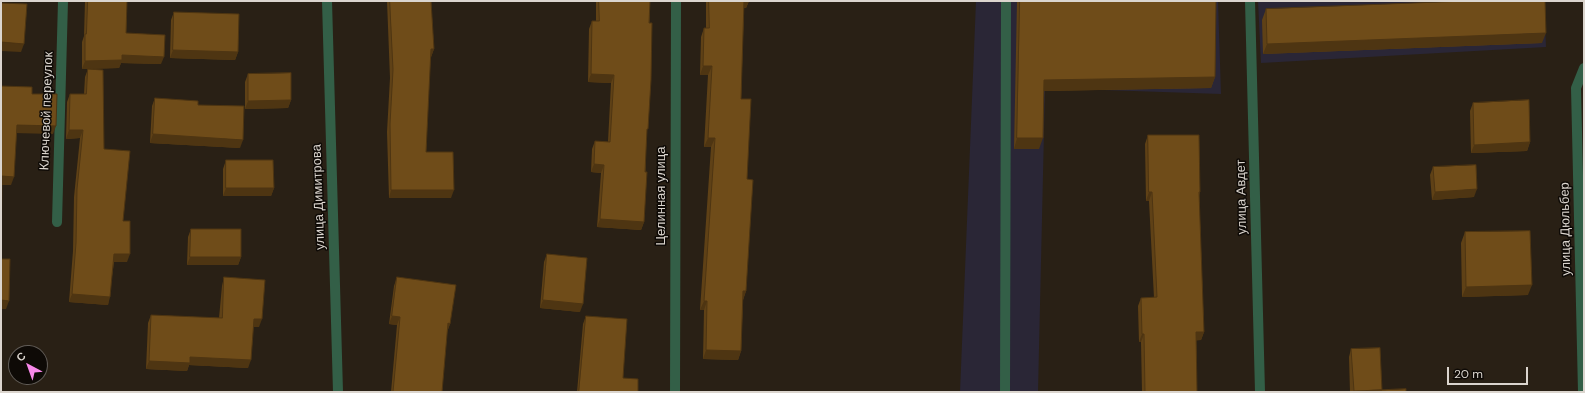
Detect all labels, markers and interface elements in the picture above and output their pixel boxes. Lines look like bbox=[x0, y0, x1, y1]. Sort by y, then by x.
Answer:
street label: Ключевой переулок bbox=[37, 51, 57, 171]
street label: улица Димитрова bbox=[309, 144, 329, 250]
street label: Целинная улица bbox=[654, 146, 670, 246]
street label: улица Авдет bbox=[1234, 159, 1250, 235]
street label: улица Дюльбер bbox=[1557, 182, 1575, 276]
north arrow bbox=[8, 345, 48, 385]
text: С bbox=[13, 349, 28, 365]
scale bar bbox=[1449, 359, 1530, 385]
text: 20 m bbox=[1454, 366, 1483, 382]

